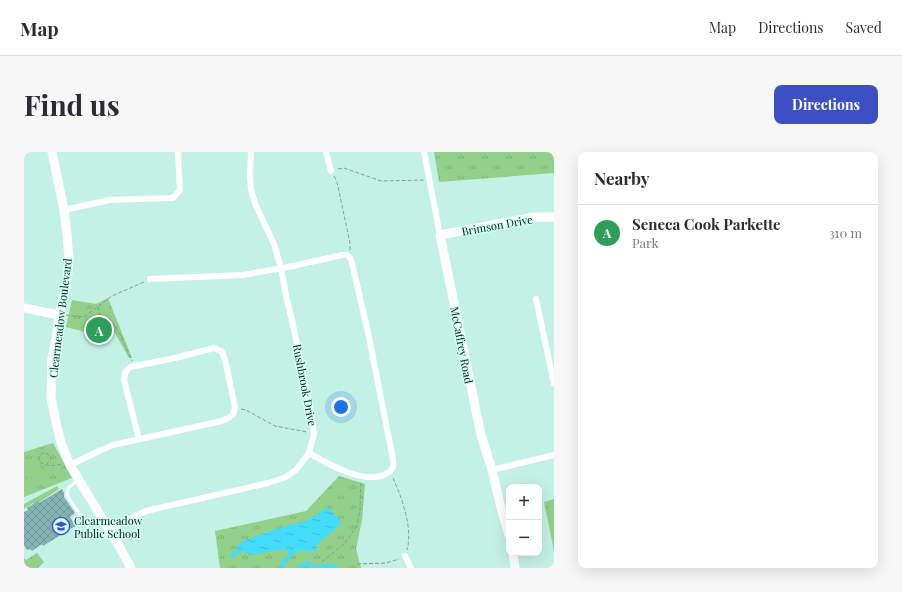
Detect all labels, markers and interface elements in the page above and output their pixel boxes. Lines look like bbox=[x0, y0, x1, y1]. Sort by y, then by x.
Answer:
text: Map bbox=[20, 15, 59, 41]
text: Map bbox=[709, 18, 736, 37]
text: Directions bbox=[758, 18, 824, 37]
text: Saved bbox=[846, 18, 882, 37]
button: Directions bbox=[774, 85, 878, 124]
text: Find us bbox=[24, 86, 120, 123]
text: Nearby bbox=[594, 167, 649, 189]
street label: Brimson Drive bbox=[460, 211, 534, 239]
text: Seneca Cook Parkette bbox=[632, 214, 781, 234]
text: A bbox=[603, 224, 611, 241]
text: 310 m bbox=[829, 224, 862, 241]
text: Park bbox=[632, 234, 659, 251]
street label: Clearmeadow Boulevard bbox=[45, 257, 75, 379]
street label: McCaffrey Road bbox=[447, 305, 477, 385]
pin: A bbox=[86, 315, 112, 345]
street label: Rushbrook Drive bbox=[290, 343, 320, 428]
your location bbox=[331, 397, 351, 417]
map controls bbox=[506, 484, 542, 556]
button: + bbox=[506, 484, 542, 520]
place label: Clearmeadow Public School bbox=[74, 513, 143, 541]
school or university icon: Clearmeadow Public School bbox=[51, 516, 71, 536]
button: − bbox=[506, 520, 542, 556]

